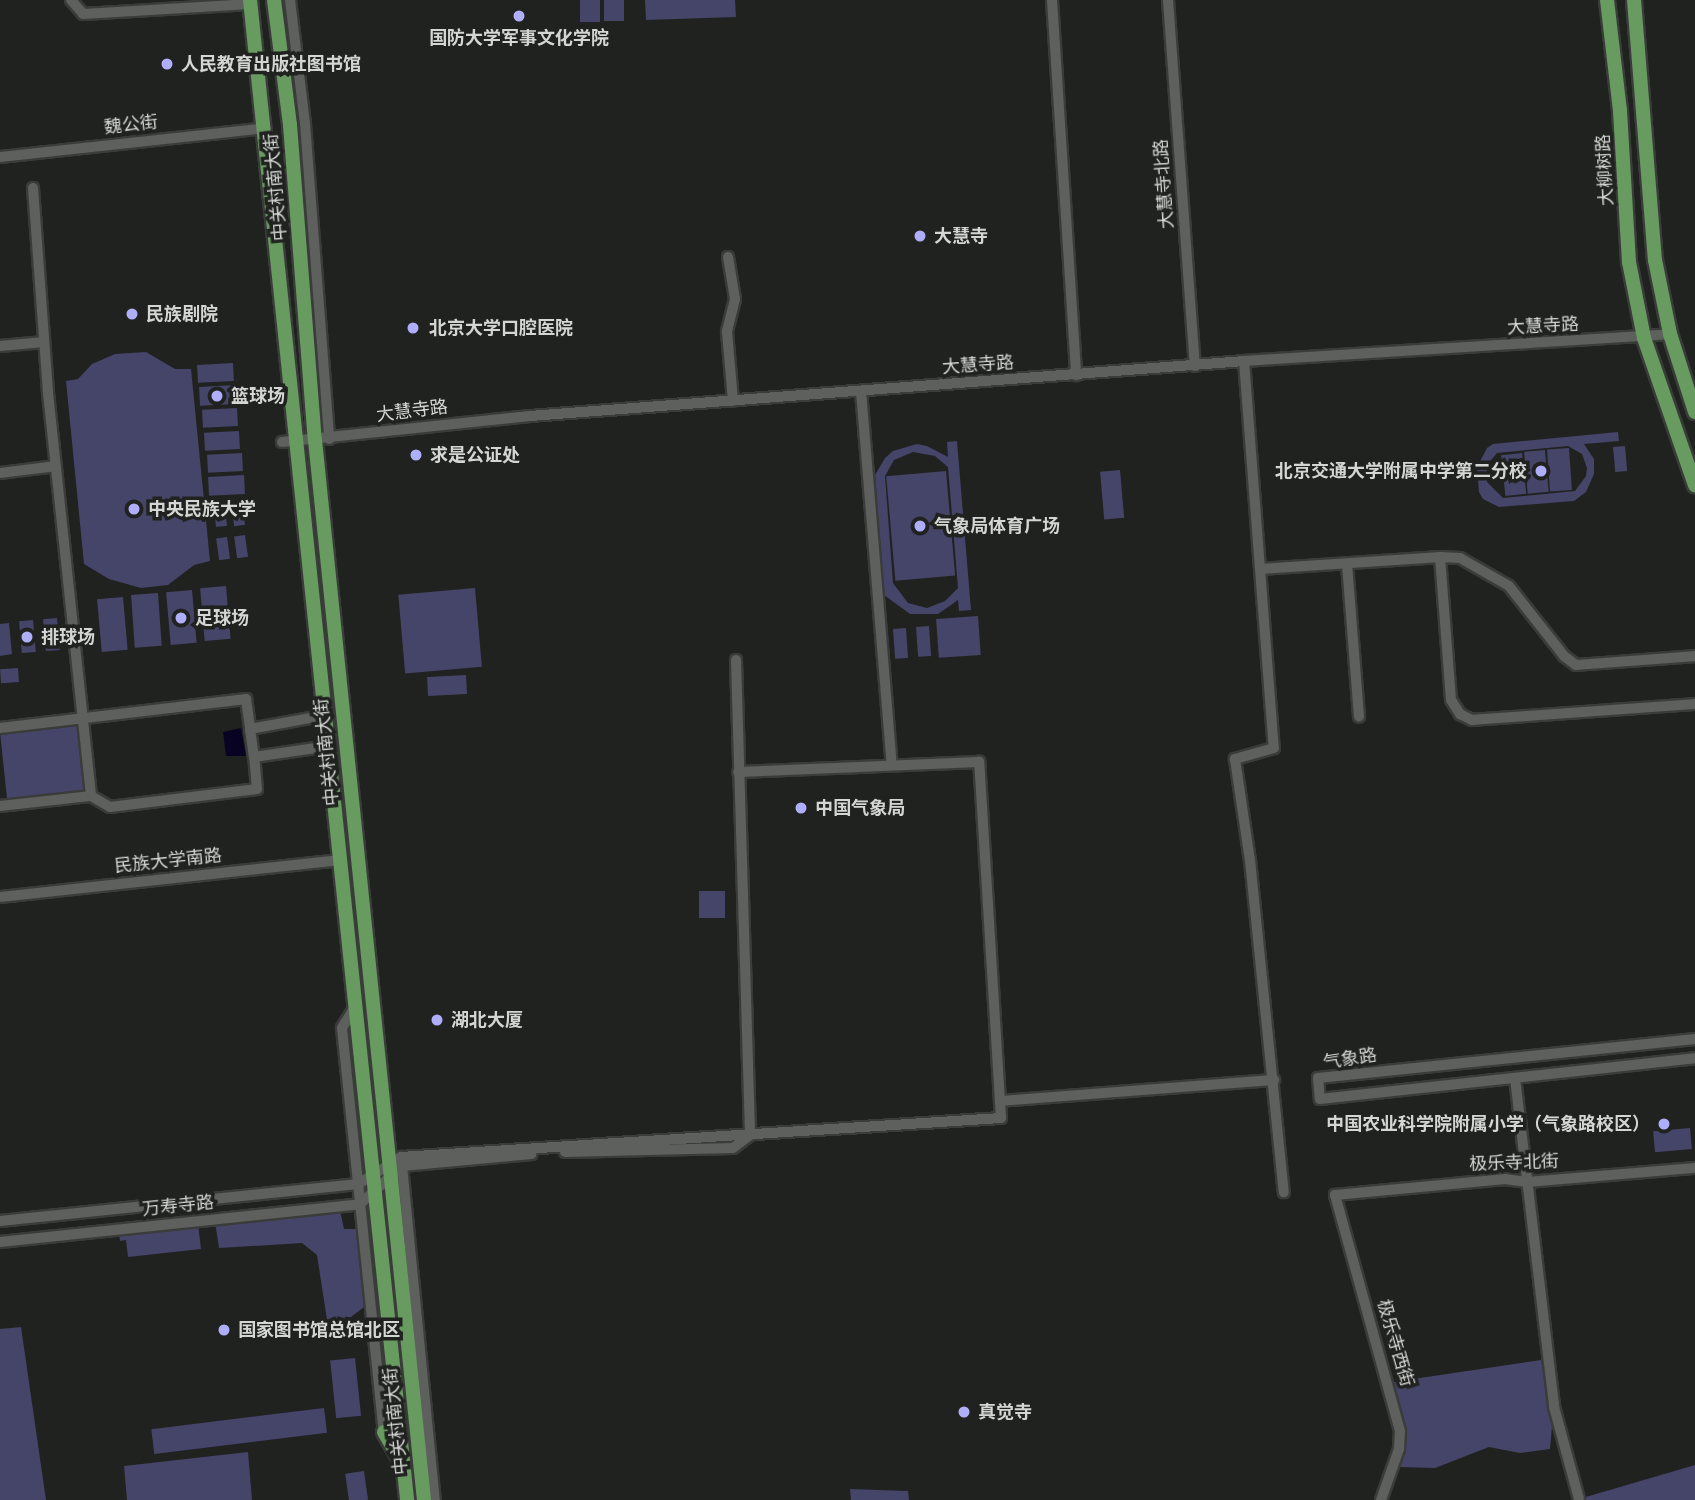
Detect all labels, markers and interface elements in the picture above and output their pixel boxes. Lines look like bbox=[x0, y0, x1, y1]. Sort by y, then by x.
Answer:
marker: 国防大学军事文化学院 bbox=[511, 8, 527, 24]
place label: 国防大学军事文化学院 bbox=[429, 27, 609, 49]
place label: 人民教育出版社图书馆 bbox=[181, 53, 361, 75]
marker: 人民教育出版社图书馆 bbox=[159, 56, 175, 72]
street label: 魏公街 bbox=[103, 111, 159, 139]
street label: 中关村南大街 bbox=[261, 132, 291, 242]
street label: 大柳树路 bbox=[1592, 133, 1618, 207]
street label: 大慧寺北路 bbox=[1150, 138, 1178, 230]
place label: 大慧寺 bbox=[934, 225, 988, 247]
marker: 大慧寺 bbox=[912, 228, 928, 244]
place label: 民族剧院 bbox=[146, 303, 218, 325]
marker: 民族剧院 bbox=[124, 306, 140, 322]
street label: 大慧寺路 bbox=[1506, 313, 1580, 339]
place label: 北京大学口腔医院 bbox=[429, 317, 573, 339]
marker: 北京大学口腔医院 bbox=[403, 318, 423, 338]
street label: 大慧寺路 bbox=[941, 352, 1015, 378]
place label: 篮球场 bbox=[231, 385, 285, 407]
marker: 篮球场 bbox=[209, 388, 225, 404]
street label: 大慧寺路 bbox=[375, 396, 449, 426]
place label: 求是公证处 bbox=[430, 444, 520, 466]
marker: 求是公证处 bbox=[408, 447, 424, 463]
place label: 北京交通大学附属中学第二分校 bbox=[1275, 460, 1527, 482]
marker: 北京交通大学附属中学第二分校 bbox=[1533, 463, 1549, 479]
place label: 中央民族大学 bbox=[148, 498, 256, 520]
marker: 中央民族大学 bbox=[126, 501, 142, 517]
place label: 气象局体育广场 bbox=[934, 515, 1060, 537]
marker: 气象局体育广场 bbox=[912, 518, 928, 534]
place label: 足球场 bbox=[195, 607, 249, 629]
marker: 足球场 bbox=[173, 610, 189, 626]
place label: 排球场 bbox=[41, 626, 95, 648]
marker: 排球场 bbox=[19, 629, 35, 645]
street label: 中关村南大街 bbox=[311, 697, 343, 807]
place label: 中国气象局 bbox=[815, 797, 905, 819]
marker: 中国气象局 bbox=[793, 800, 809, 816]
street label: 民族大学南路 bbox=[113, 845, 223, 877]
place label: 湖北大厦 bbox=[451, 1009, 523, 1031]
marker: 湖北大厦 bbox=[429, 1012, 445, 1028]
street label: 气象路 bbox=[1322, 1044, 1378, 1074]
place label: 中国农业科学院附属小学（气象路校区） bbox=[1326, 1113, 1650, 1135]
marker: 中国农业科学院附属小学（气象路校区） bbox=[1656, 1116, 1672, 1132]
street label: 极乐寺北街 bbox=[1469, 1151, 1559, 1175]
street label: 万寿寺路 bbox=[141, 1191, 215, 1221]
street label: 极乐寺西街 bbox=[1372, 1297, 1418, 1389]
place label: 国家图书馆总馆北区 bbox=[238, 1319, 400, 1341]
marker: 国家图书馆总馆北区 bbox=[216, 1322, 232, 1338]
street label: 中关村南大街 bbox=[380, 1366, 412, 1476]
place label: 真觉寺 bbox=[978, 1401, 1032, 1423]
marker: 真觉寺 bbox=[956, 1404, 972, 1420]

